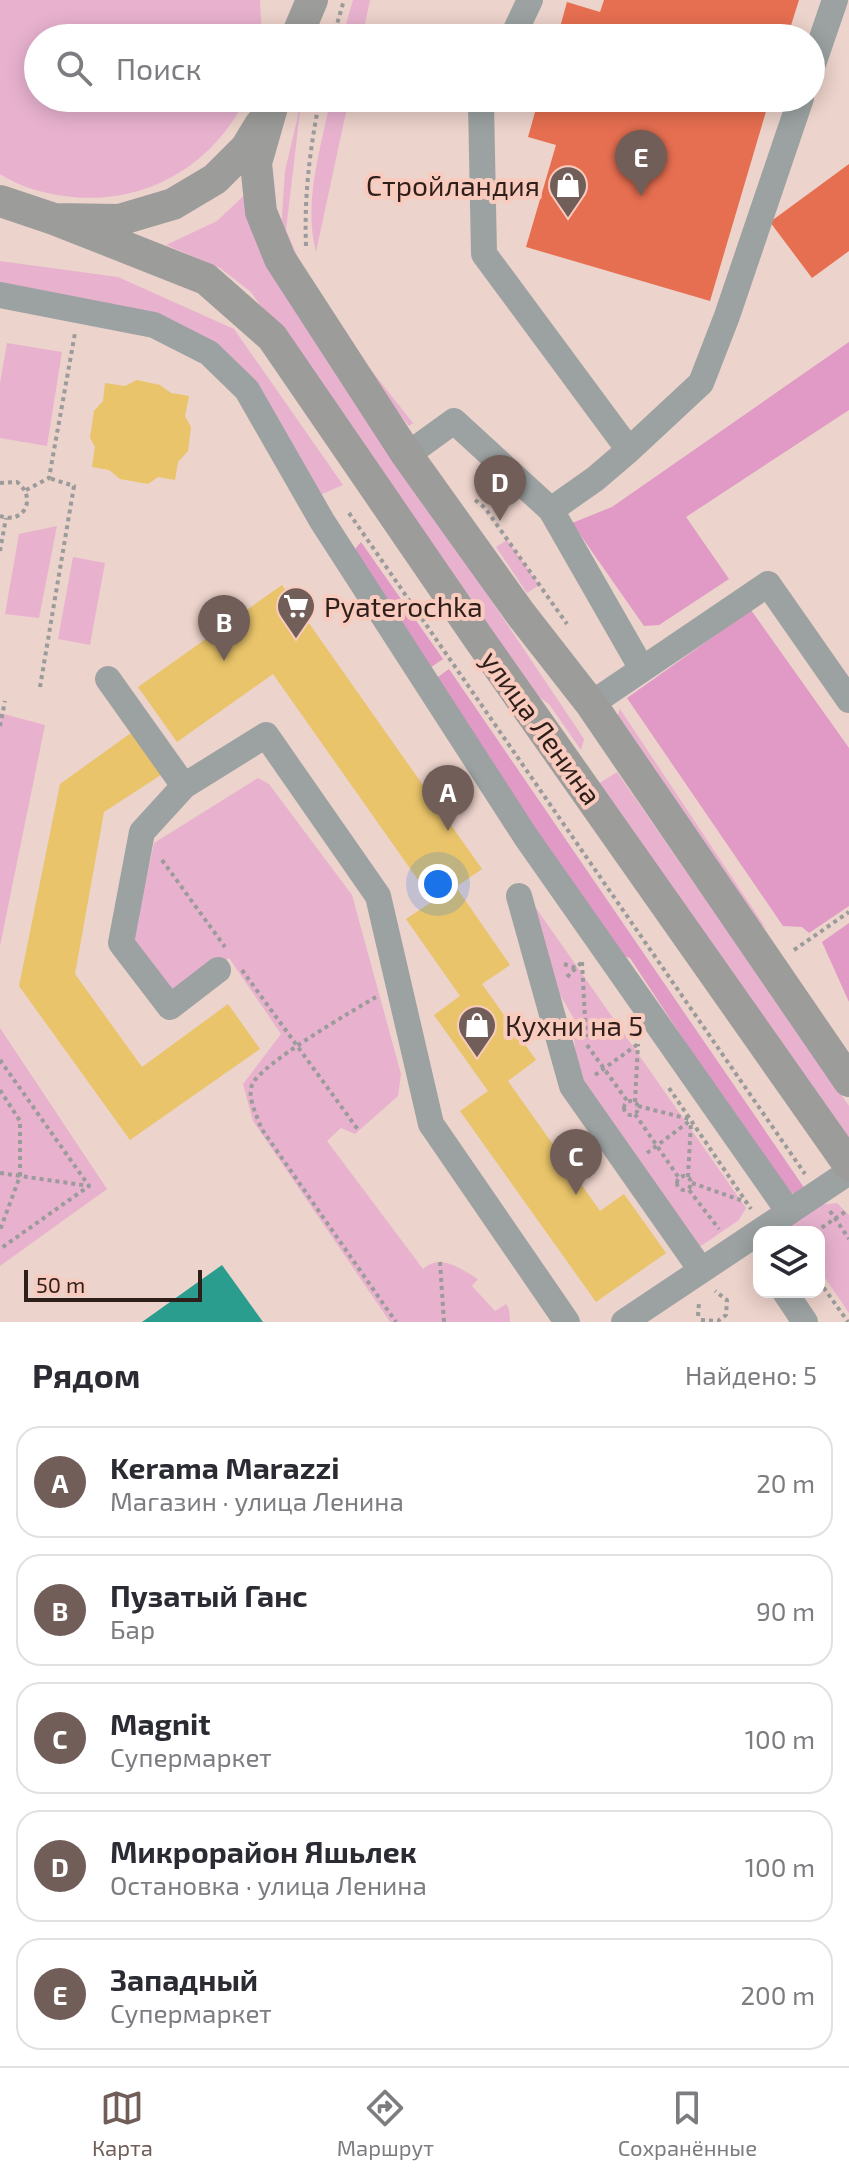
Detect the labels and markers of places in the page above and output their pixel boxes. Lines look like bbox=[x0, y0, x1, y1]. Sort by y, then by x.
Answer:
pin: E bbox=[615, 130, 667, 196]
shop icon: Стройландия bbox=[547, 164, 589, 219]
place label: Стройландия bbox=[366, 168, 540, 202]
pin: D bbox=[474, 455, 526, 521]
supermarket icon: Pyaterochka bbox=[275, 585, 317, 640]
place label: Pyaterochka bbox=[324, 589, 483, 623]
pin: B bbox=[198, 595, 250, 661]
pin: A bbox=[422, 765, 474, 831]
shop icon: Кухни на 5 bbox=[456, 1004, 498, 1059]
place label: Кухни на 5 bbox=[505, 1008, 643, 1042]
pin: C bbox=[550, 1129, 602, 1195]

